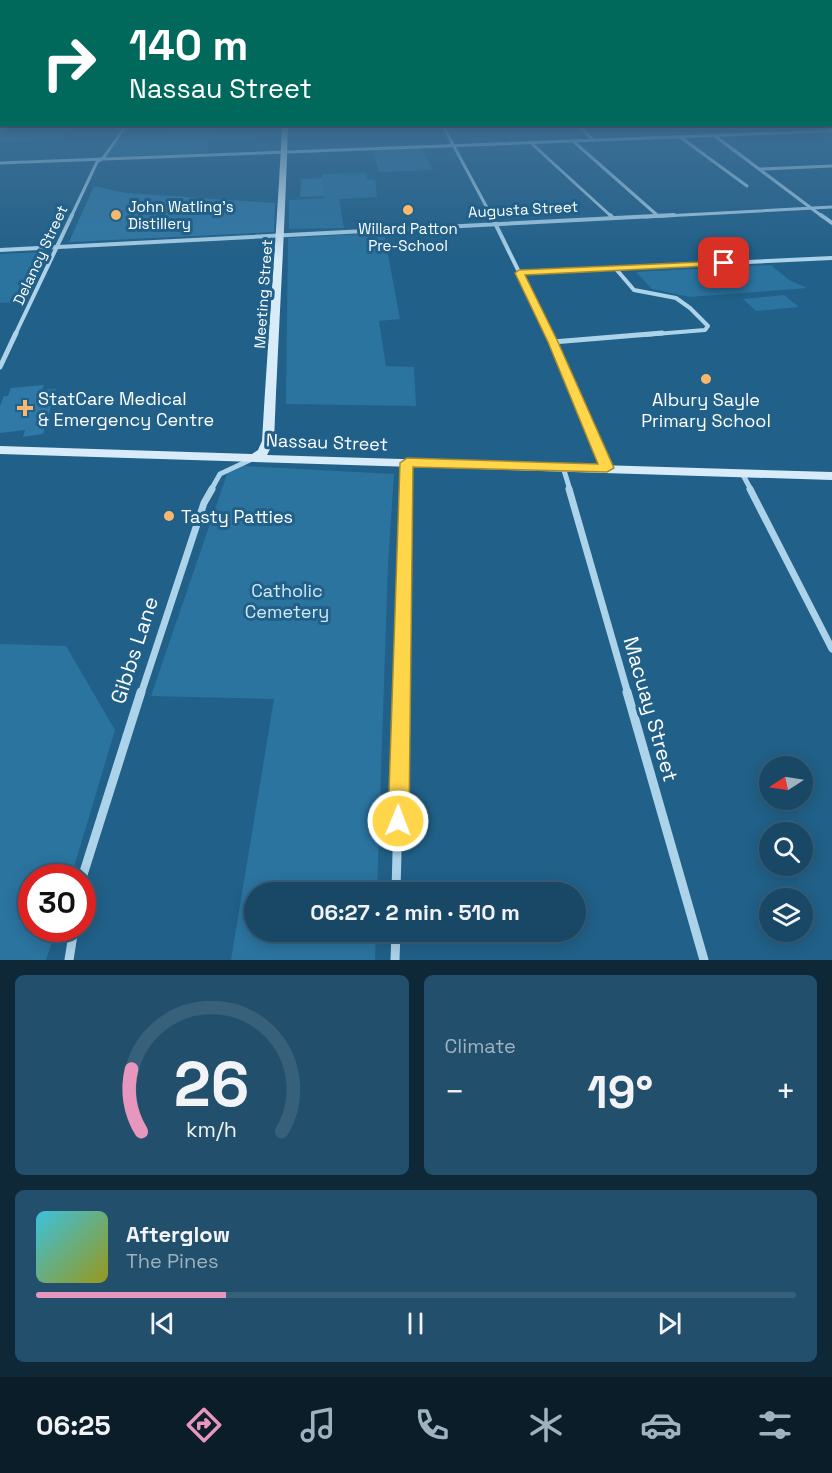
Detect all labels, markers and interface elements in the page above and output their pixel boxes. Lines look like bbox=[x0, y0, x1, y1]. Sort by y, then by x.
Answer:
text: 140 m bbox=[129, 19, 248, 72]
icon: right bbox=[30, 24, 108, 102]
text: Nassau Street bbox=[129, 71, 312, 106]
place label: John Watling's Distillery bbox=[128, 197, 234, 233]
street label: Augusta Street bbox=[467, 197, 579, 221]
street label: Delancy Street bbox=[9, 202, 72, 308]
marker: Willard Patton Pre-School bbox=[401, 203, 415, 217]
marker: John Watling's Distillery bbox=[109, 208, 123, 222]
place label: Willard Patton Pre-School bbox=[358, 219, 458, 255]
pin bbox=[698, 237, 749, 288]
street label: Meeting Street bbox=[250, 239, 276, 349]
icon: arrive bbox=[707, 246, 740, 279]
marker: Albury Sayle Primary School bbox=[699, 372, 713, 386]
place label: StatCare Medical & Emergency Centre bbox=[38, 387, 214, 431]
place label: Albury Sayle Primary School bbox=[641, 388, 771, 432]
marker: StatCare Medical & Emergency Centre bbox=[16, 399, 34, 417]
street label: Nassau Street bbox=[266, 428, 388, 456]
place label: Tasty Patties bbox=[181, 505, 293, 528]
marker: Tasty Patties bbox=[162, 509, 176, 523]
park label: Catholic Cemetery bbox=[245, 579, 329, 623]
street label: Gibbs Lane bbox=[104, 593, 164, 707]
street label: Macuay Street bbox=[617, 633, 685, 785]
north arrow bbox=[759, 756, 813, 810]
map controls bbox=[759, 756, 813, 942]
position arrow bbox=[366, 789, 430, 853]
button: search bbox=[759, 822, 813, 876]
speed limit sign: 30 bbox=[18, 864, 96, 942]
button: layers bbox=[759, 888, 813, 942]
text: 06:27 · 2 min · 510 m bbox=[310, 898, 520, 926]
text: Climate bbox=[445, 1033, 516, 1059]
text: 26 bbox=[174, 1045, 250, 1124]
text: 19° bbox=[587, 1064, 653, 1121]
text: − bbox=[445, 1071, 465, 1113]
text: + bbox=[776, 1071, 796, 1113]
text: km/h bbox=[186, 1116, 237, 1143]
text: Afterglow bbox=[126, 1220, 230, 1248]
text: The Pines bbox=[126, 1248, 219, 1274]
icon: previous bbox=[146, 1307, 179, 1340]
icon: pause bbox=[399, 1307, 432, 1340]
icon: next bbox=[653, 1307, 686, 1340]
icon: directions bbox=[183, 1404, 225, 1446]
icon: music bbox=[297, 1404, 339, 1446]
icon: phone bbox=[411, 1404, 453, 1446]
icon: climate bbox=[525, 1404, 567, 1446]
icon: car bbox=[640, 1404, 682, 1446]
icon: filters bbox=[754, 1404, 796, 1446]
text: 06:25 bbox=[36, 1408, 111, 1443]

